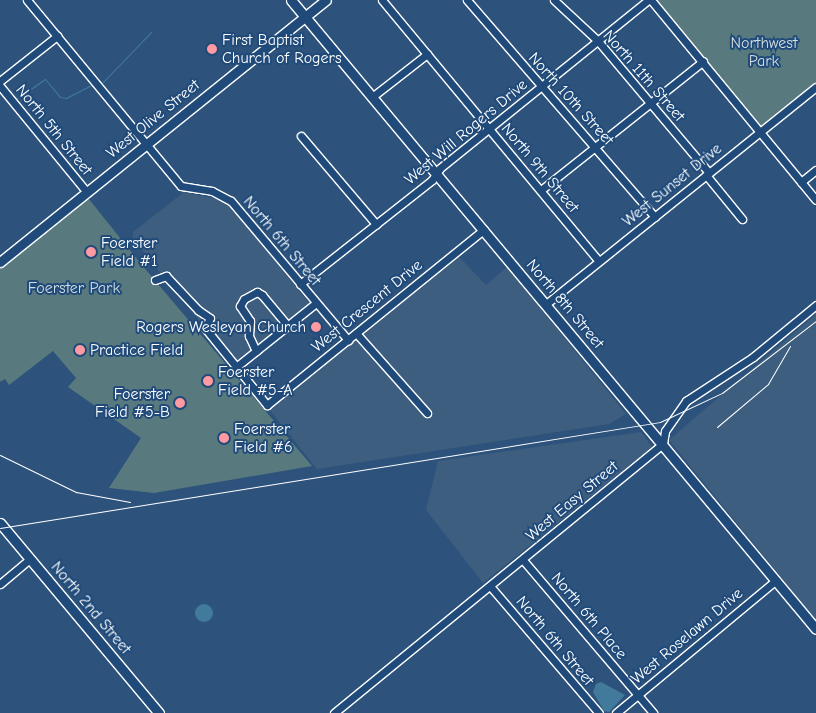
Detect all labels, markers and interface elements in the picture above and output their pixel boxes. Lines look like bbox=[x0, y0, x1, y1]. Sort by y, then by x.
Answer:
street label: North 11th Street bbox=[599, 26, 689, 126]
place label: First Baptist Church of Rogers bbox=[222, 30, 342, 68]
park label: Northwest Park bbox=[730, 33, 798, 71]
marker: First Baptist Church of Rogers bbox=[206, 43, 218, 55]
street label: North 10th Street bbox=[524, 49, 618, 149]
street label: West Olive Street bbox=[102, 75, 204, 163]
street label: West Will Rogers Drive bbox=[401, 75, 531, 189]
street label: North 5th Street bbox=[12, 81, 96, 179]
street label: North 9th Street bbox=[497, 119, 583, 217]
street label: West Sunset Drive bbox=[618, 139, 726, 231]
street label: North 6th Street bbox=[239, 192, 325, 290]
place label: Foerster Field #1 bbox=[101, 233, 157, 271]
marker: Foerster Field #1 bbox=[85, 246, 97, 258]
street label: West Crescent Drive bbox=[308, 255, 426, 357]
street label: North 8th Street bbox=[522, 255, 608, 353]
park label: Foerster Park bbox=[28, 278, 120, 298]
place label: Rogers Wesleyan Church bbox=[136, 317, 306, 337]
marker: Rogers Wesleyan Church bbox=[310, 321, 322, 333]
place label: Practice Field bbox=[90, 340, 183, 360]
marker: Practice Field bbox=[74, 344, 86, 356]
place label: Foerster Field #5-A bbox=[218, 362, 292, 400]
marker: Foerster Field #5-A bbox=[202, 375, 214, 387]
place label: Foerster Field #5-B bbox=[95, 384, 170, 422]
marker: Foerster Field #5-B bbox=[174, 397, 186, 409]
place label: Foerster Field #6 bbox=[234, 419, 293, 457]
marker: Foerster Field #6 bbox=[218, 432, 230, 444]
street label: West Easy Street bbox=[522, 457, 622, 545]
street label: North 2nd Street bbox=[47, 558, 135, 658]
street label: North 6th Place bbox=[547, 569, 631, 663]
street label: West Roselawn Drive bbox=[627, 584, 747, 688]
street label: North 6th Street bbox=[512, 592, 598, 690]

